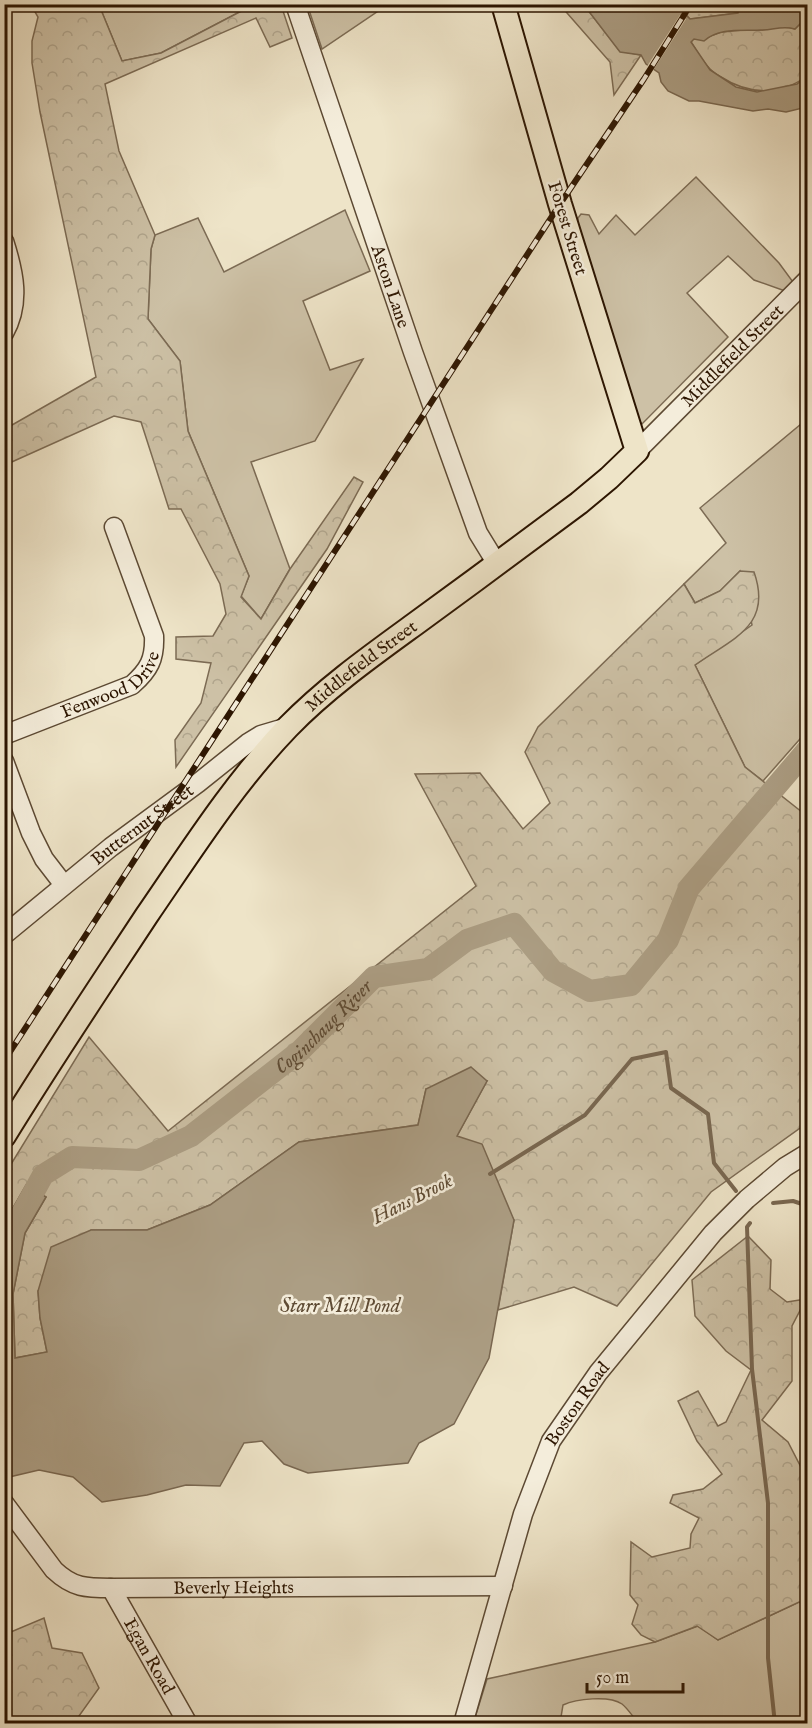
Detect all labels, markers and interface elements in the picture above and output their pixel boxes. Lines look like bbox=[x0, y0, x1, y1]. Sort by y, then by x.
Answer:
street label: Forest Street bbox=[541, 179, 592, 278]
street label: Aston Lane bbox=[364, 241, 414, 331]
street label: Middlefield Street bbox=[677, 300, 789, 413]
street label: Middlefield Street bbox=[301, 616, 422, 718]
street label: Fenwood Drive bbox=[58, 649, 166, 724]
street label: Butternut Street bbox=[87, 780, 199, 871]
water label: Coginchaug River bbox=[270, 974, 379, 1080]
water label: Hans Brook bbox=[367, 1168, 457, 1231]
water label: Starr Mill Pond bbox=[280, 1294, 402, 1319]
street label: Boston Road bbox=[541, 1357, 616, 1451]
street label: Beverly Heights bbox=[173, 1577, 294, 1601]
street label: Egan Road bbox=[117, 1614, 179, 1699]
scale bar bbox=[587, 1656, 683, 1694]
text: 50 m bbox=[596, 1667, 629, 1690]

